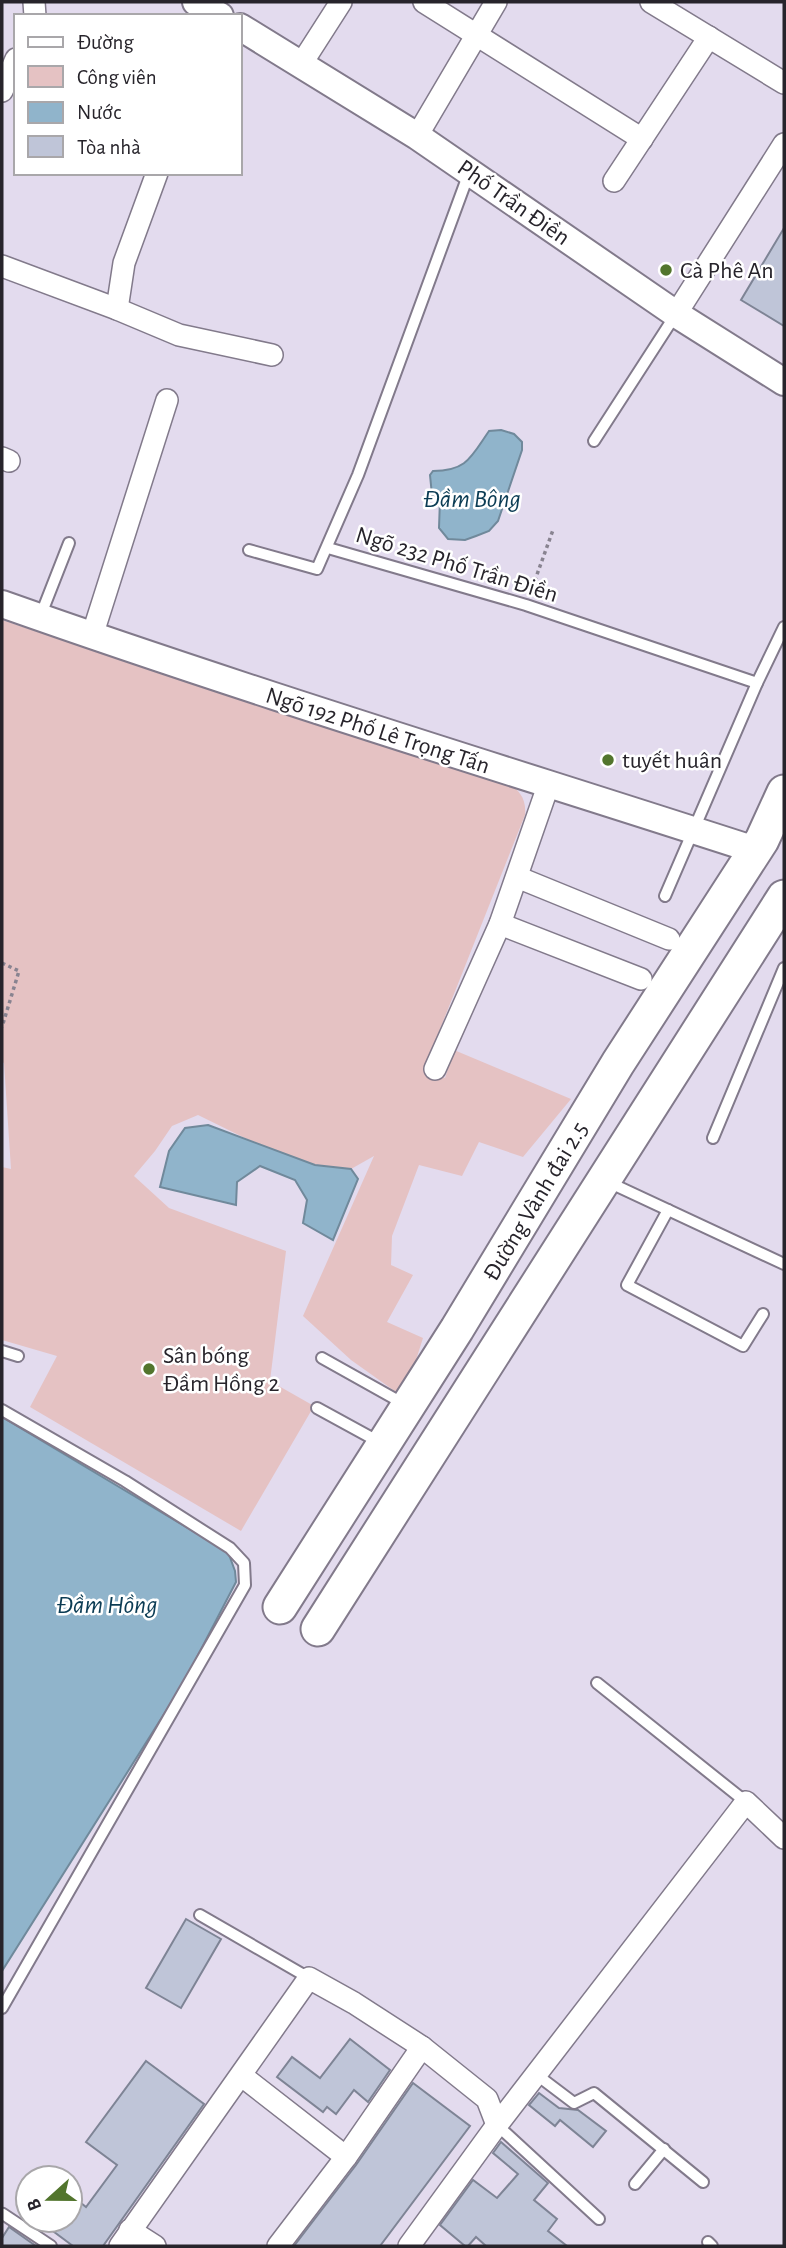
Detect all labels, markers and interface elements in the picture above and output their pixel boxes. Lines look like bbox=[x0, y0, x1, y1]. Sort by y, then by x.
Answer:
legend bbox=[14, 14, 242, 175]
text: Đường bbox=[77, 32, 134, 53]
text: Công viên bbox=[77, 67, 157, 88]
text: Nước bbox=[77, 102, 121, 123]
text: Tòa nhà bbox=[77, 137, 141, 158]
street label: Phố Trần Điền bbox=[453, 155, 574, 250]
place label: Cà Phê An bbox=[680, 259, 774, 283]
marker: Cà Phê An bbox=[658, 262, 674, 278]
water label: Đầm Bông bbox=[423, 486, 521, 512]
street label: Ngõ 232 Phố Trần Điền bbox=[353, 523, 561, 607]
street label: Ngõ 192 Phố Lê Trọng Tấn bbox=[263, 683, 493, 779]
place label: tuyết huân bbox=[622, 749, 722, 773]
marker: tuyết huân bbox=[600, 752, 616, 768]
street label: Đường Vành đai 2.5 bbox=[479, 1118, 593, 1285]
place label: Sân bóng Đầm Hồng 2 bbox=[163, 1344, 280, 1396]
marker: Sân bóng Đầm Hồng 2 bbox=[141, 1361, 157, 1377]
water label: Đầm Hồng bbox=[56, 1592, 158, 1618]
north arrow bbox=[14, 2164, 84, 2234]
text: B bbox=[24, 2196, 45, 2213]

